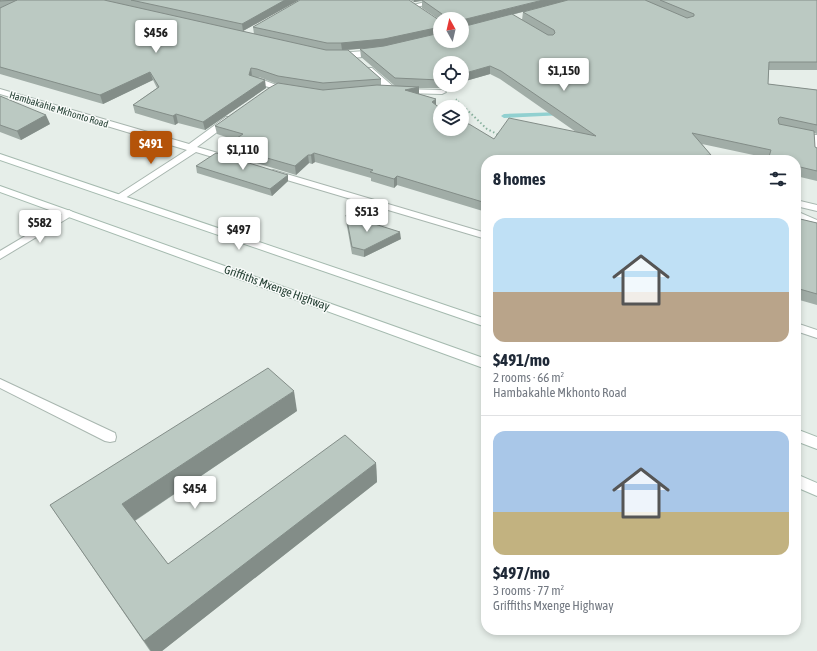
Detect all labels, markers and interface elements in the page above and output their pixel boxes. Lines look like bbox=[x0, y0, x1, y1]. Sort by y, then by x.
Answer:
north arrow bbox=[433, 12, 469, 48]
map controls bbox=[433, 12, 469, 136]
pin: $456 bbox=[132, 20, 180, 54]
text: $456 bbox=[144, 25, 168, 40]
button: locate bbox=[433, 56, 469, 92]
pin: $1,150 bbox=[531, 58, 597, 92]
text: $1,150 bbox=[548, 63, 580, 78]
street label: Hambakahle Mkhonto Road bbox=[8, 89, 110, 130]
button: layers bbox=[433, 100, 469, 136]
pin: $491 bbox=[127, 131, 175, 165]
text: $491 bbox=[139, 136, 163, 151]
pin: $1,110 bbox=[210, 137, 276, 171]
text: $1,110 bbox=[227, 142, 259, 157]
icon: filters bbox=[767, 168, 789, 190]
text: 8 homes bbox=[493, 169, 546, 189]
pin: $513 bbox=[343, 199, 391, 233]
text: $513 bbox=[355, 204, 379, 219]
pin: $582 bbox=[16, 210, 64, 244]
text: $582 bbox=[28, 215, 52, 230]
pin: $497 bbox=[215, 217, 263, 251]
text: $497 bbox=[227, 222, 251, 237]
icon: home bbox=[605, 244, 677, 316]
street label: Griffiths Mxenge Highway bbox=[222, 262, 332, 314]
text: $491/mo bbox=[493, 350, 550, 370]
text: 2 rooms · 66 m² bbox=[493, 370, 564, 385]
text: Hambakahle Mkhonto Road bbox=[493, 385, 627, 400]
icon: home bbox=[605, 457, 677, 529]
pin: $454 bbox=[171, 476, 219, 510]
text: $454 bbox=[183, 481, 207, 496]
text: $497/mo bbox=[493, 563, 550, 583]
text: 3 rooms · 77 m² bbox=[493, 583, 564, 598]
text: Griffiths Mxenge Highway bbox=[493, 598, 614, 613]

